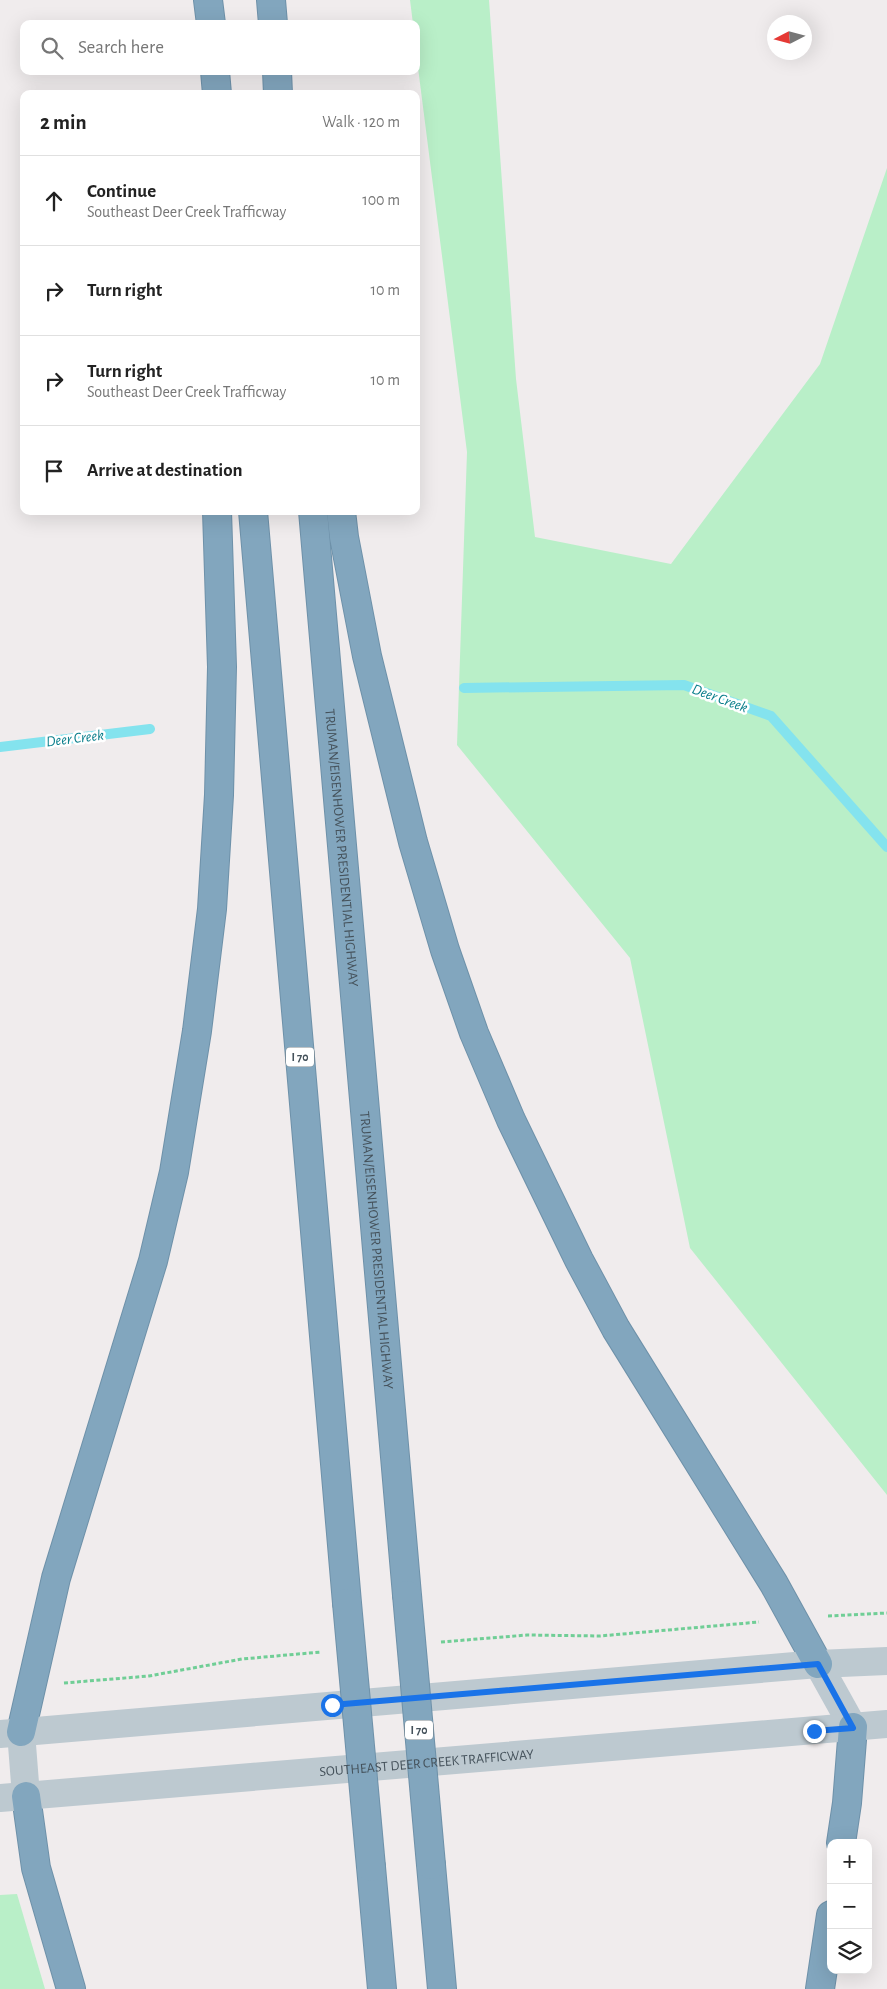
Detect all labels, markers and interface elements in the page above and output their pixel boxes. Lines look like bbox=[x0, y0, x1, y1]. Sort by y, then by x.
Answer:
north arrow bbox=[767, 15, 812, 60]
search box bbox=[20, 20, 420, 75]
icon: search bbox=[38, 34, 66, 62]
text: Search here bbox=[78, 38, 164, 57]
text: 2 min bbox=[40, 112, 87, 133]
text: Walk · 120 m bbox=[322, 114, 400, 130]
text: Continue bbox=[87, 182, 156, 201]
icon: ahead bbox=[40, 187, 68, 215]
text: 100 m bbox=[362, 192, 400, 208]
text: Southeast Deer Creek Trafficway bbox=[87, 204, 286, 220]
icon: right bbox=[40, 277, 68, 305]
text: Turn right bbox=[87, 281, 162, 300]
text: 10 m bbox=[371, 282, 400, 298]
text: Turn right bbox=[87, 362, 162, 381]
icon: right bbox=[40, 367, 68, 395]
text: 10 m bbox=[371, 372, 400, 388]
text: Southeast Deer Creek Trafficway bbox=[87, 384, 286, 400]
icon: arrive bbox=[40, 457, 68, 485]
text: Arrive at destination bbox=[87, 461, 243, 480]
water label: Deer Creek bbox=[690, 681, 750, 715]
street label: TRUMAN/EISENHOWER PRESIDENTIAL HIGHWAY bbox=[322, 708, 360, 988]
water label: Deer Creek bbox=[45, 728, 105, 749]
road number: I 70 bbox=[286, 1048, 314, 1066]
street label: TRUMAN/EISENHOWER PRESIDENTIAL HIGHWAY bbox=[357, 1111, 395, 1390]
route start bbox=[321, 1694, 344, 1717]
road number: I 70 bbox=[405, 1720, 433, 1740]
route end bbox=[803, 1720, 826, 1743]
street label: SOUTHEAST DEER CREEK TRAFFICWAY bbox=[319, 1747, 535, 1779]
map controls bbox=[827, 1839, 872, 1974]
button: + bbox=[827, 1839, 872, 1884]
button: − bbox=[827, 1884, 872, 1929]
button: layers bbox=[827, 1929, 872, 1974]

